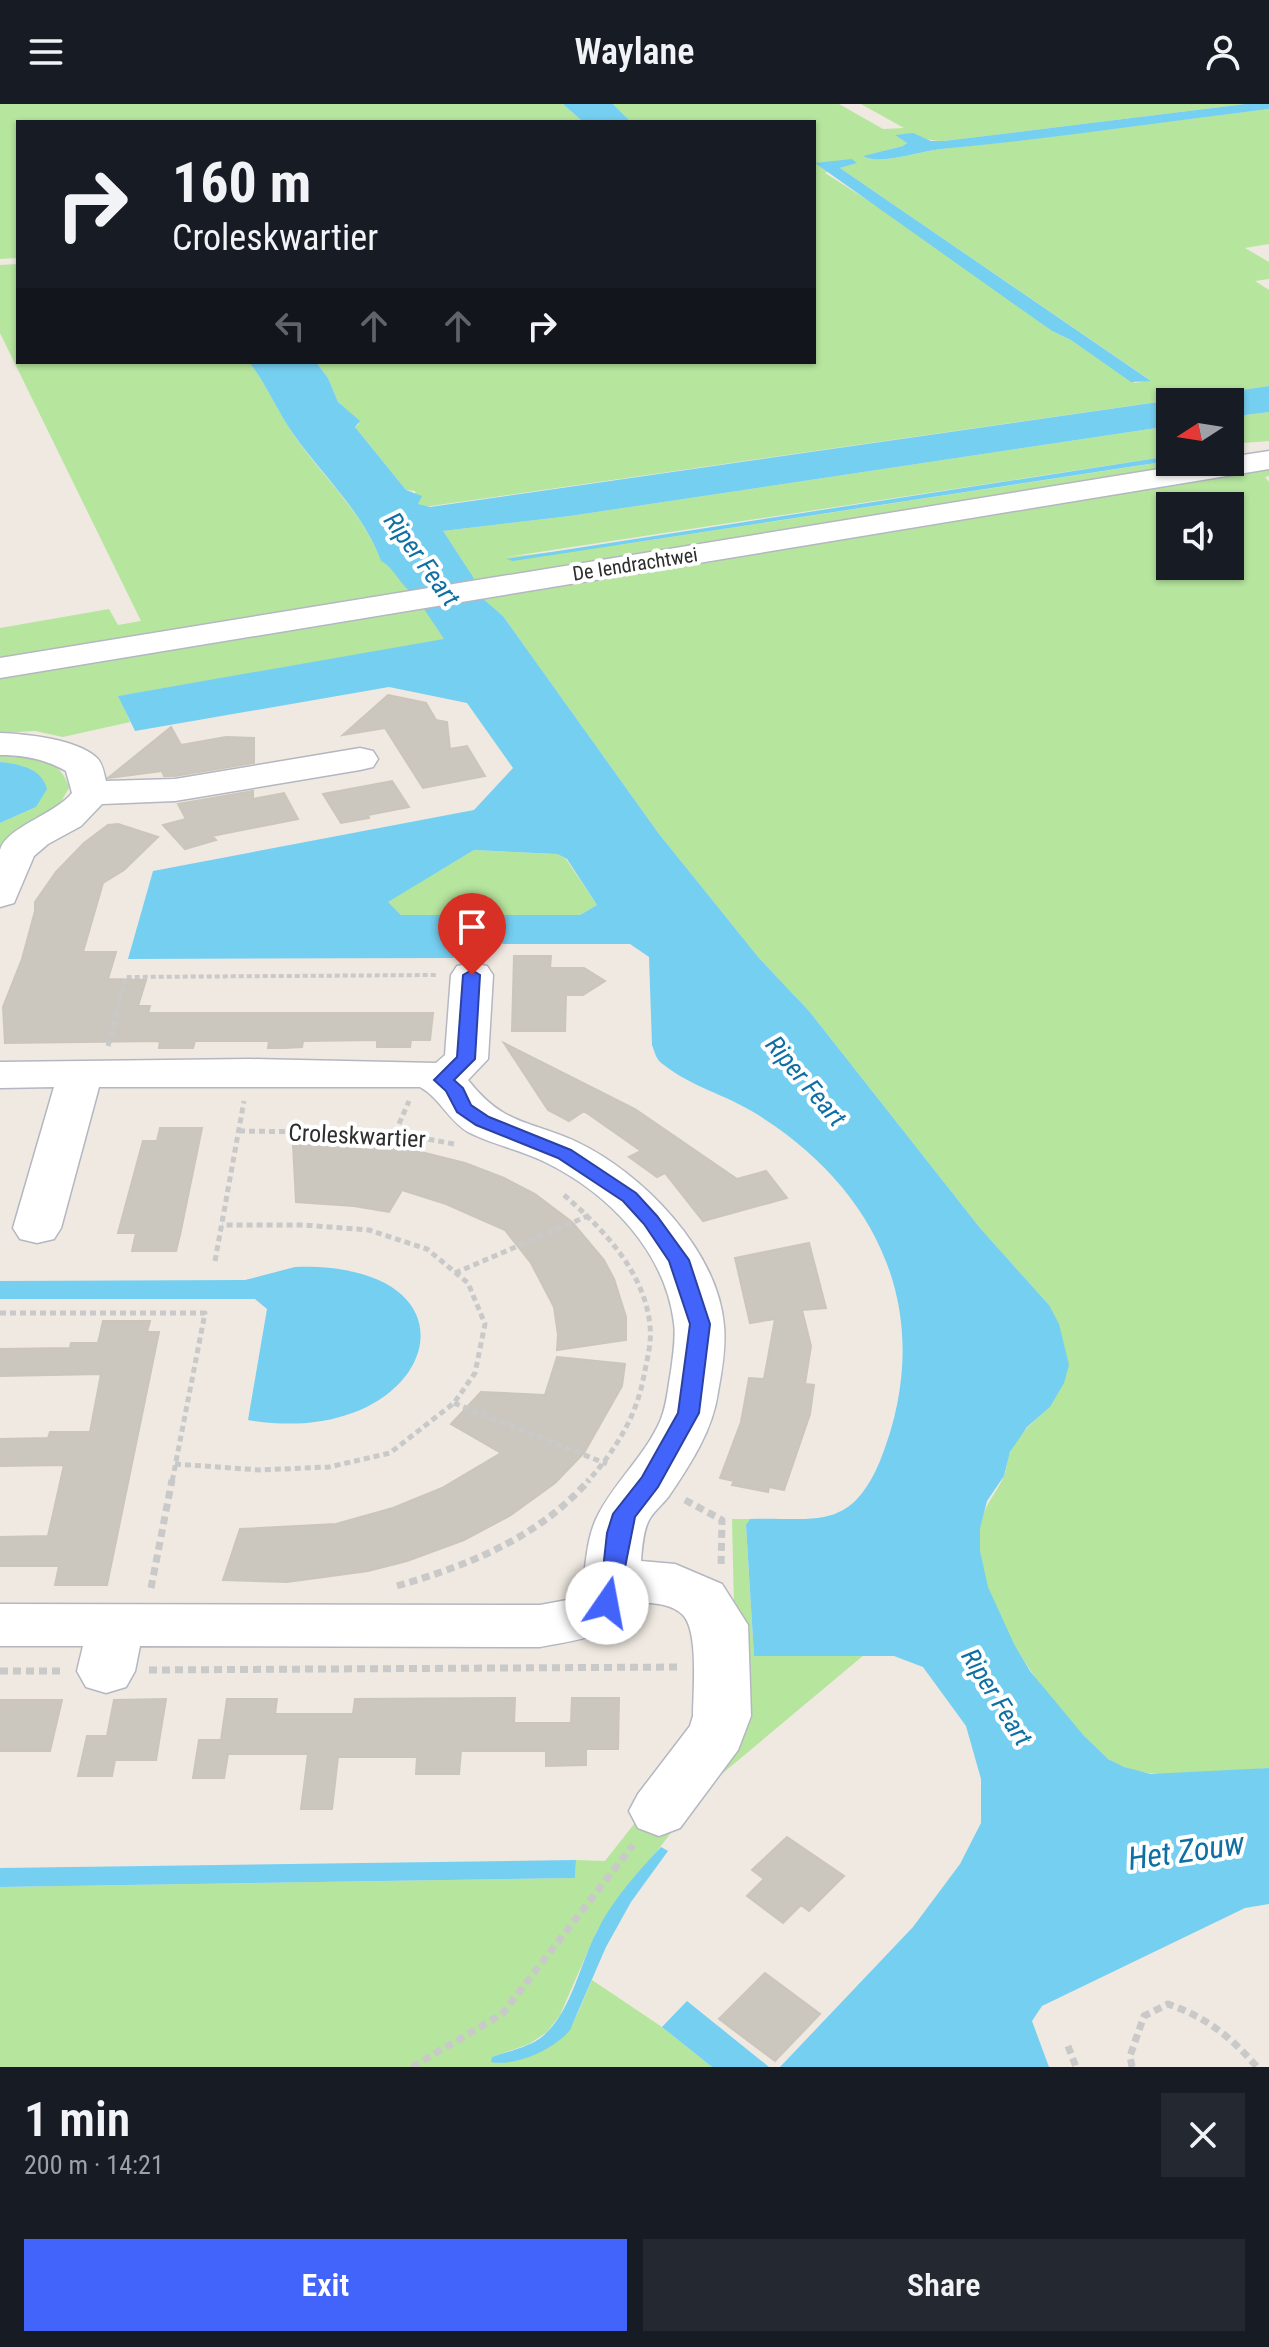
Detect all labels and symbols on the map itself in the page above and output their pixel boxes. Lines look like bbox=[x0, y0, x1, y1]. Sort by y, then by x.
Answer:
north arrow bbox=[1156, 388, 1244, 476]
water label: Riper Feart bbox=[378, 506, 466, 612]
street label: De Iendrachtwei bbox=[571, 542, 699, 586]
pin bbox=[438, 893, 506, 975]
water label: Riper Feart bbox=[760, 1030, 853, 1133]
street label: Croleskwartier bbox=[288, 1118, 426, 1154]
position arrow bbox=[565, 1561, 649, 1645]
water label: Riper Feart bbox=[956, 1643, 1039, 1751]
water label: Het Zouw bbox=[1125, 1824, 1247, 1878]

